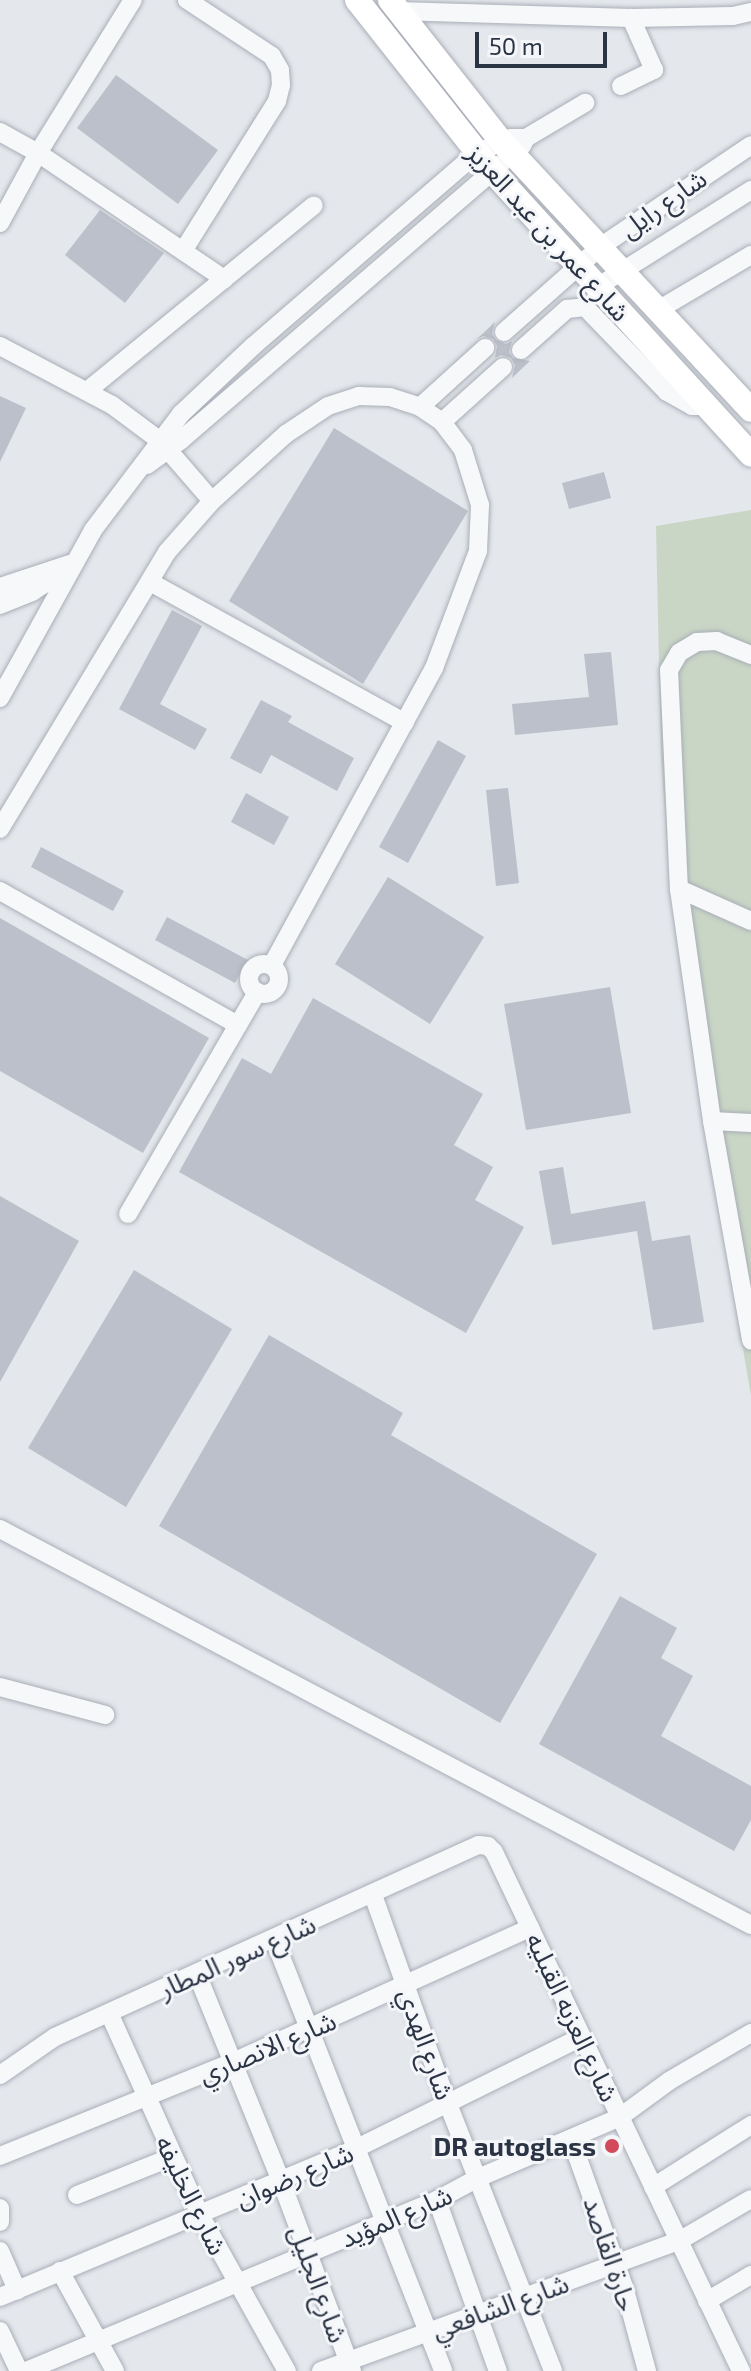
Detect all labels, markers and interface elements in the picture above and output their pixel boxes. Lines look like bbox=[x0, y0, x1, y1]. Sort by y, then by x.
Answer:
scale bar bbox=[479, 16, 611, 66]
text: 50 m bbox=[489, 31, 543, 60]
street label: شارع عمر بن عبد العزيز bbox=[461, 137, 637, 327]
street label: شارع رايل bbox=[614, 162, 712, 244]
street label: شارع سور المطار bbox=[154, 1908, 320, 2004]
street label: شارع العزبه القبليه bbox=[520, 1928, 626, 2106]
street label: شارع الهدي bbox=[392, 1984, 462, 2104]
street label: شارع الانصاري bbox=[194, 2004, 340, 2090]
street label: شارع الخليفه bbox=[150, 2130, 234, 2260]
place label: DR autoglass bbox=[434, 2130, 596, 2162]
street label: شارع رضوان bbox=[230, 2136, 358, 2214]
marker: DR autoglass bbox=[603, 2137, 621, 2155]
street label: شارع المؤيد bbox=[335, 2179, 457, 2253]
street label: حارة القاصد bbox=[578, 2193, 644, 2315]
street label: شارع الجليل bbox=[283, 2221, 355, 2347]
street label: شارع الشافعي bbox=[427, 2267, 573, 2345]

